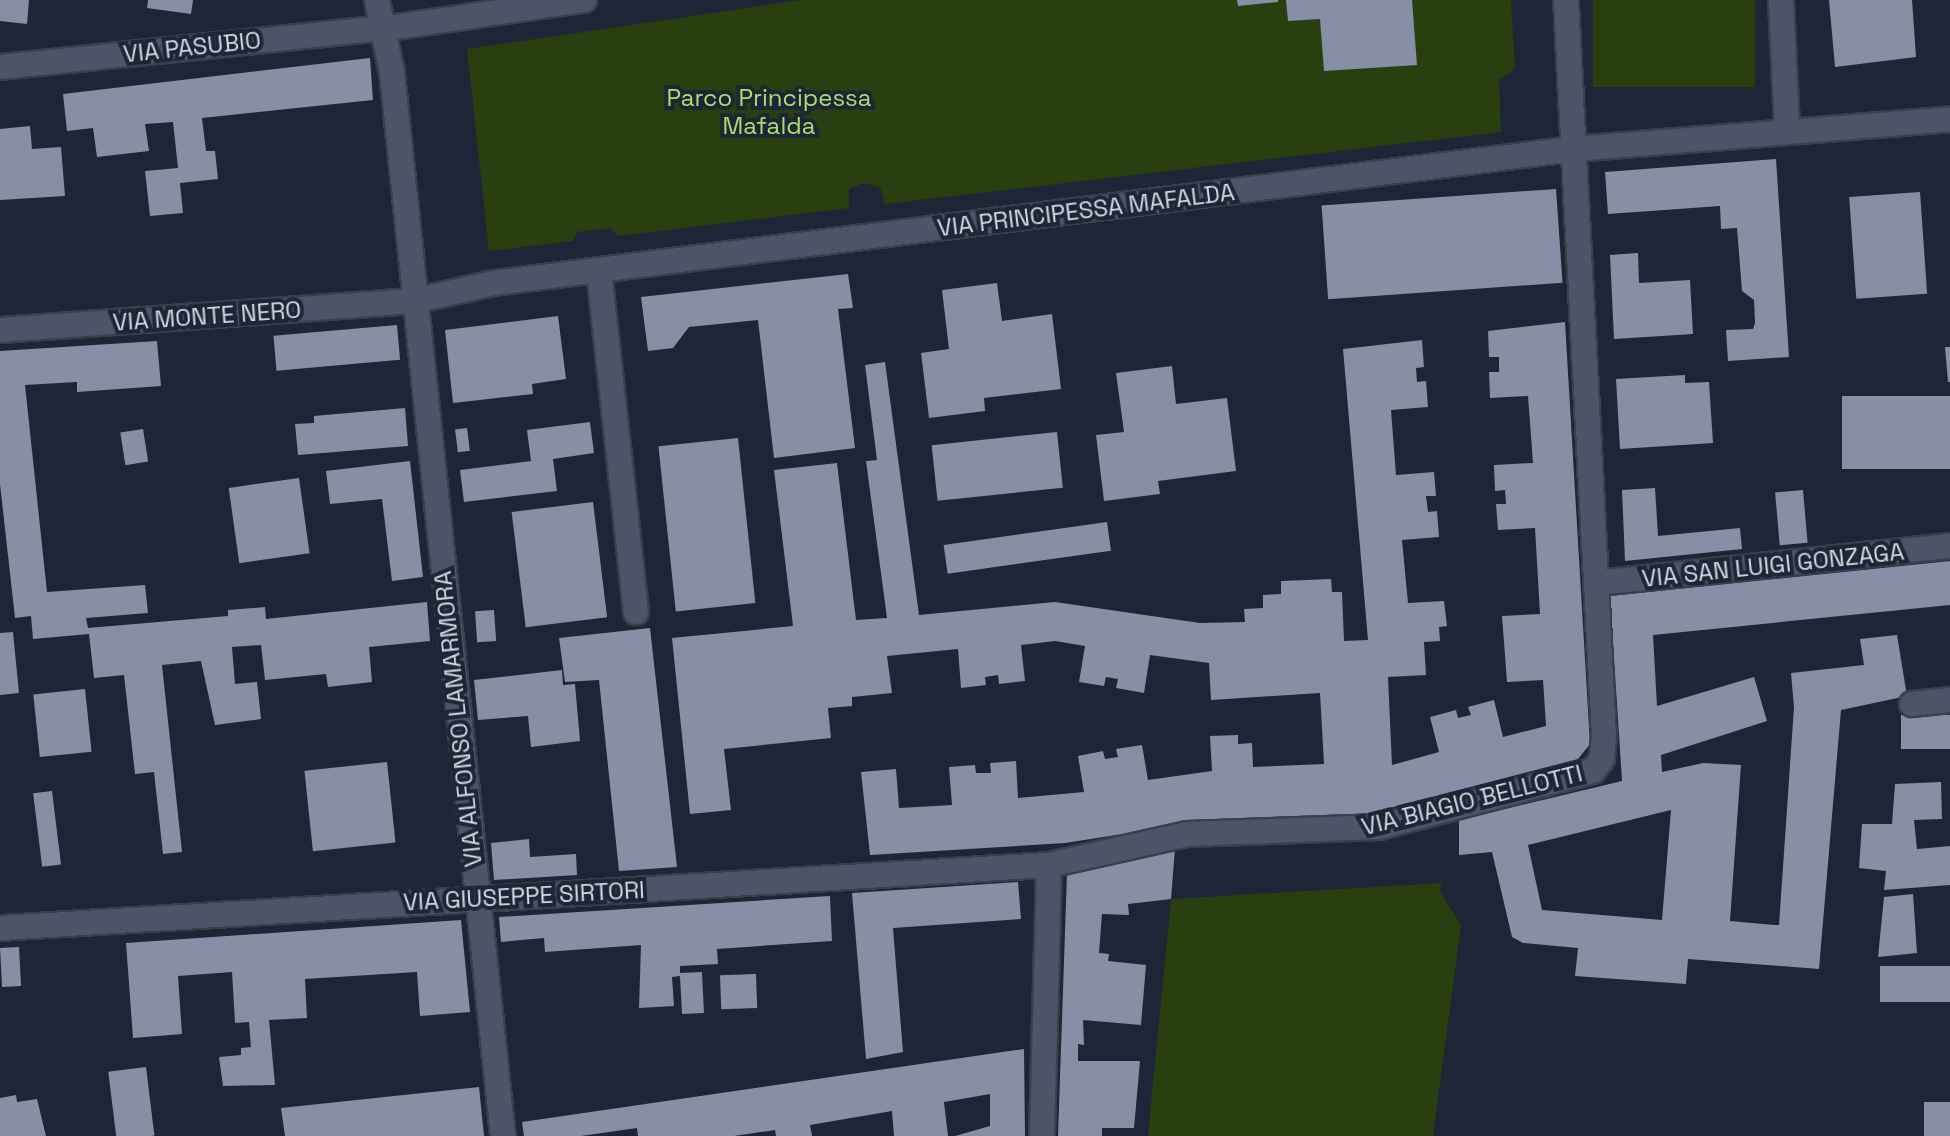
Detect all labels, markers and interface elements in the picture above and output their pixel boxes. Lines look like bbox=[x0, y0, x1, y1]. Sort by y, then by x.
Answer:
street label: VIA PASUBIO bbox=[122, 25, 262, 69]
park label: Parco Principessa Mafalda bbox=[667, 84, 871, 140]
street label: VIA PRINCIPESSA MAFALDA bbox=[935, 177, 1237, 243]
street label: VIA MONTE NERO bbox=[112, 295, 302, 337]
street label: VIA SAN LUIGI GONZAGA bbox=[1640, 537, 1906, 593]
street label: VIA ALFONSO LAMARMORA bbox=[428, 569, 488, 869]
street label: VIA BIAGIO BELLOTTI bbox=[1358, 759, 1586, 841]
street label: VIA GIUSEPPE SIRTORI bbox=[402, 875, 646, 917]

